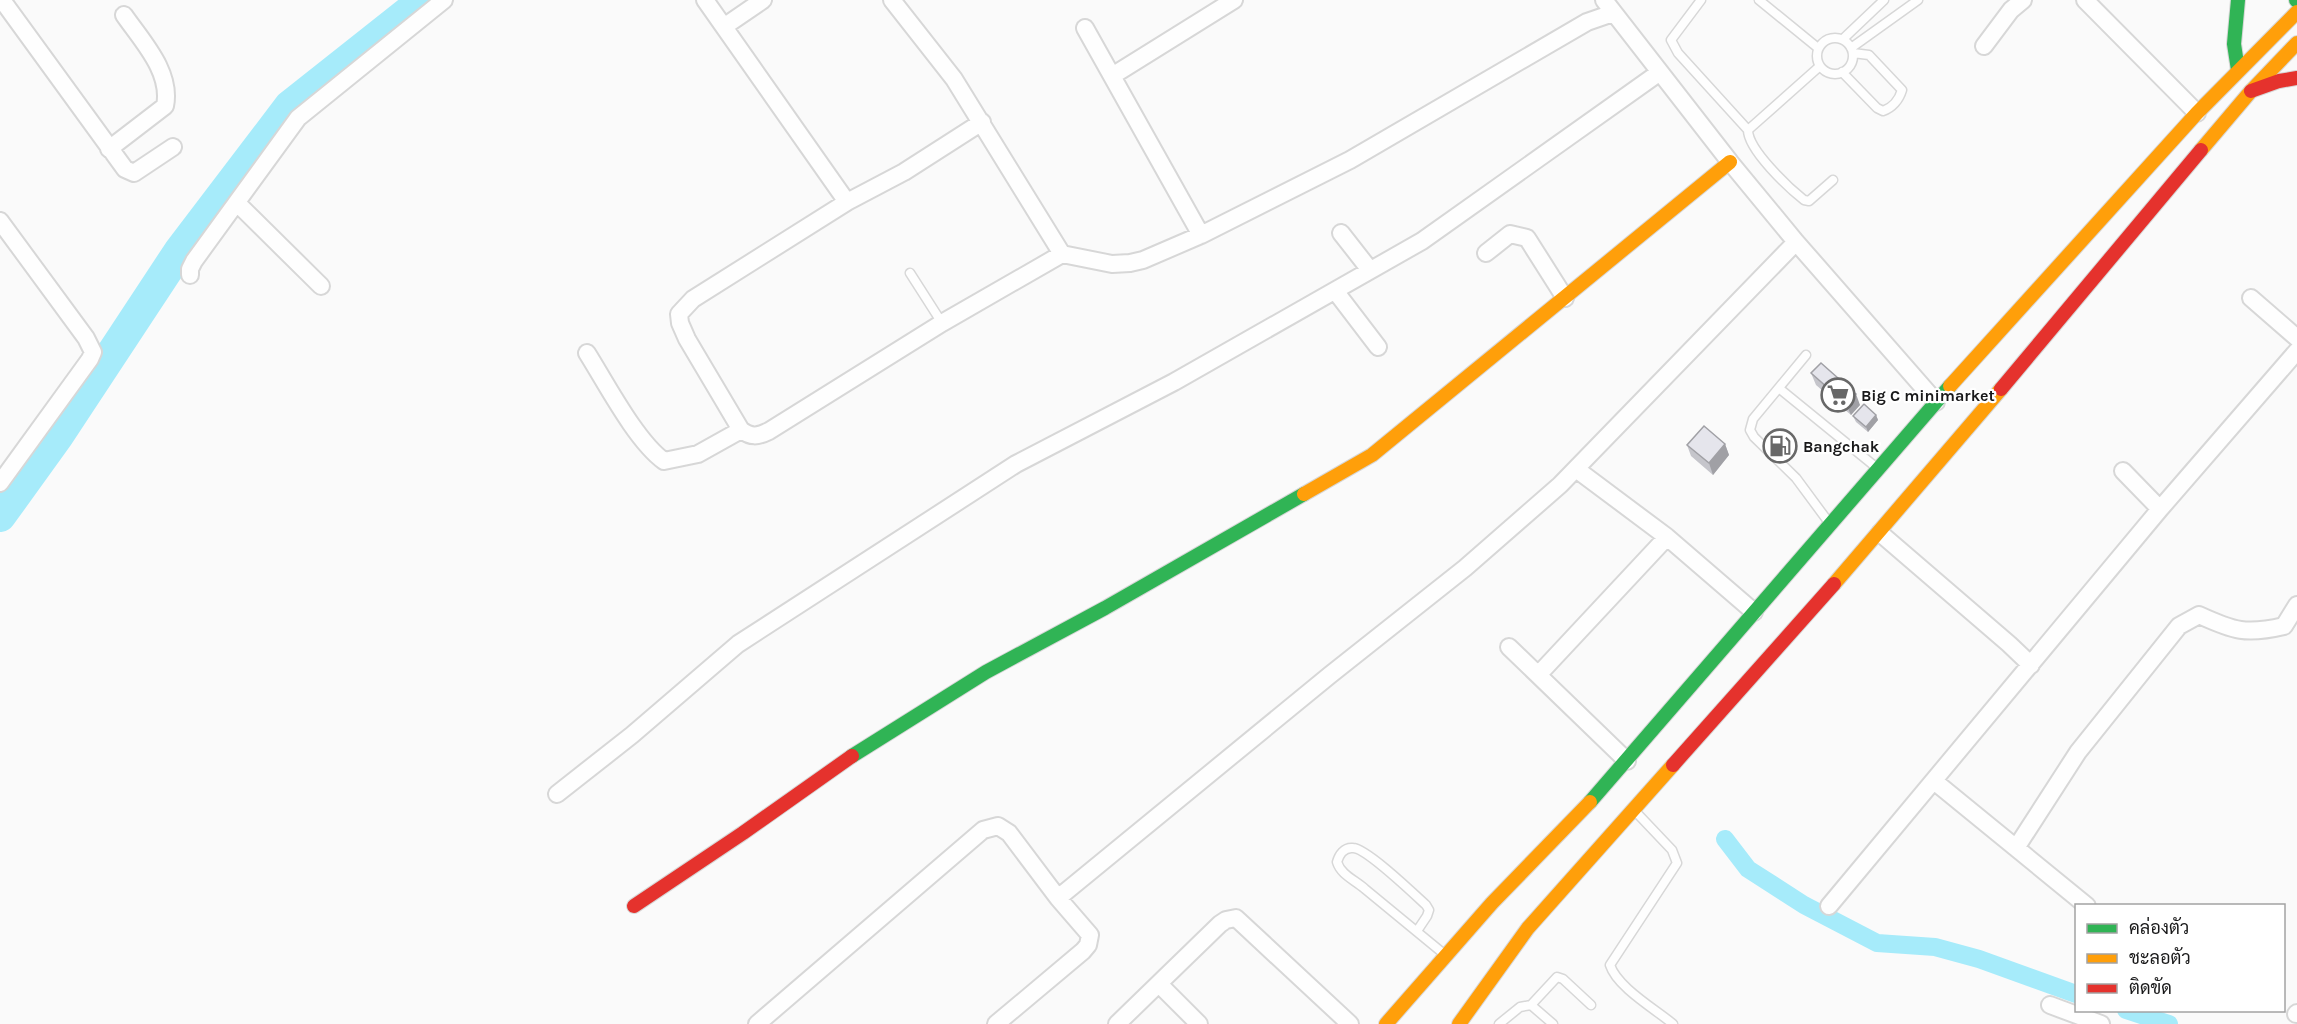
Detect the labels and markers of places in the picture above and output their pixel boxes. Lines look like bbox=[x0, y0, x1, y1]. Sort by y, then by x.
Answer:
supermarket icon: Big C minimarket bbox=[1820, 377, 1856, 413]
place label: Big C minimarket bbox=[1861, 386, 1995, 405]
fuel station icon: Bangchak bbox=[1762, 428, 1798, 464]
place label: Bangchak bbox=[1803, 437, 1880, 456]

